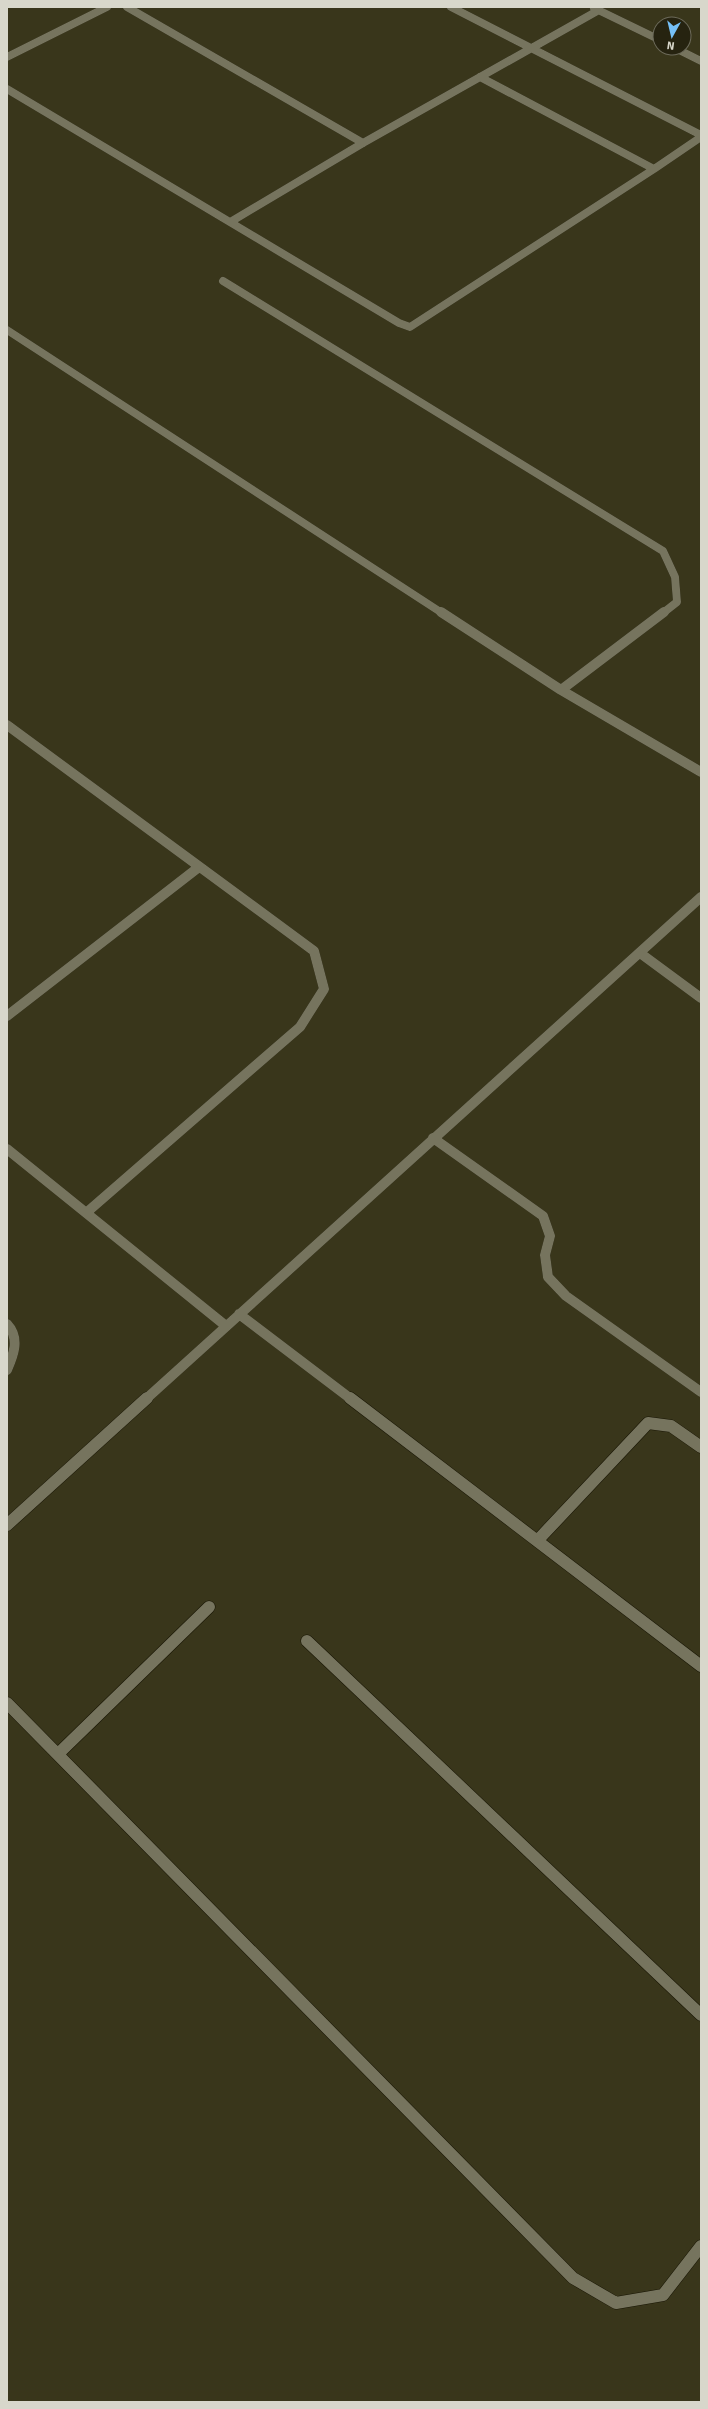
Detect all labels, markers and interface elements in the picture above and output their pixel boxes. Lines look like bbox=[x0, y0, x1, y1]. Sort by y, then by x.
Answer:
north arrow bbox=[652, 16, 692, 56]
text: N bbox=[666, 38, 675, 52]

